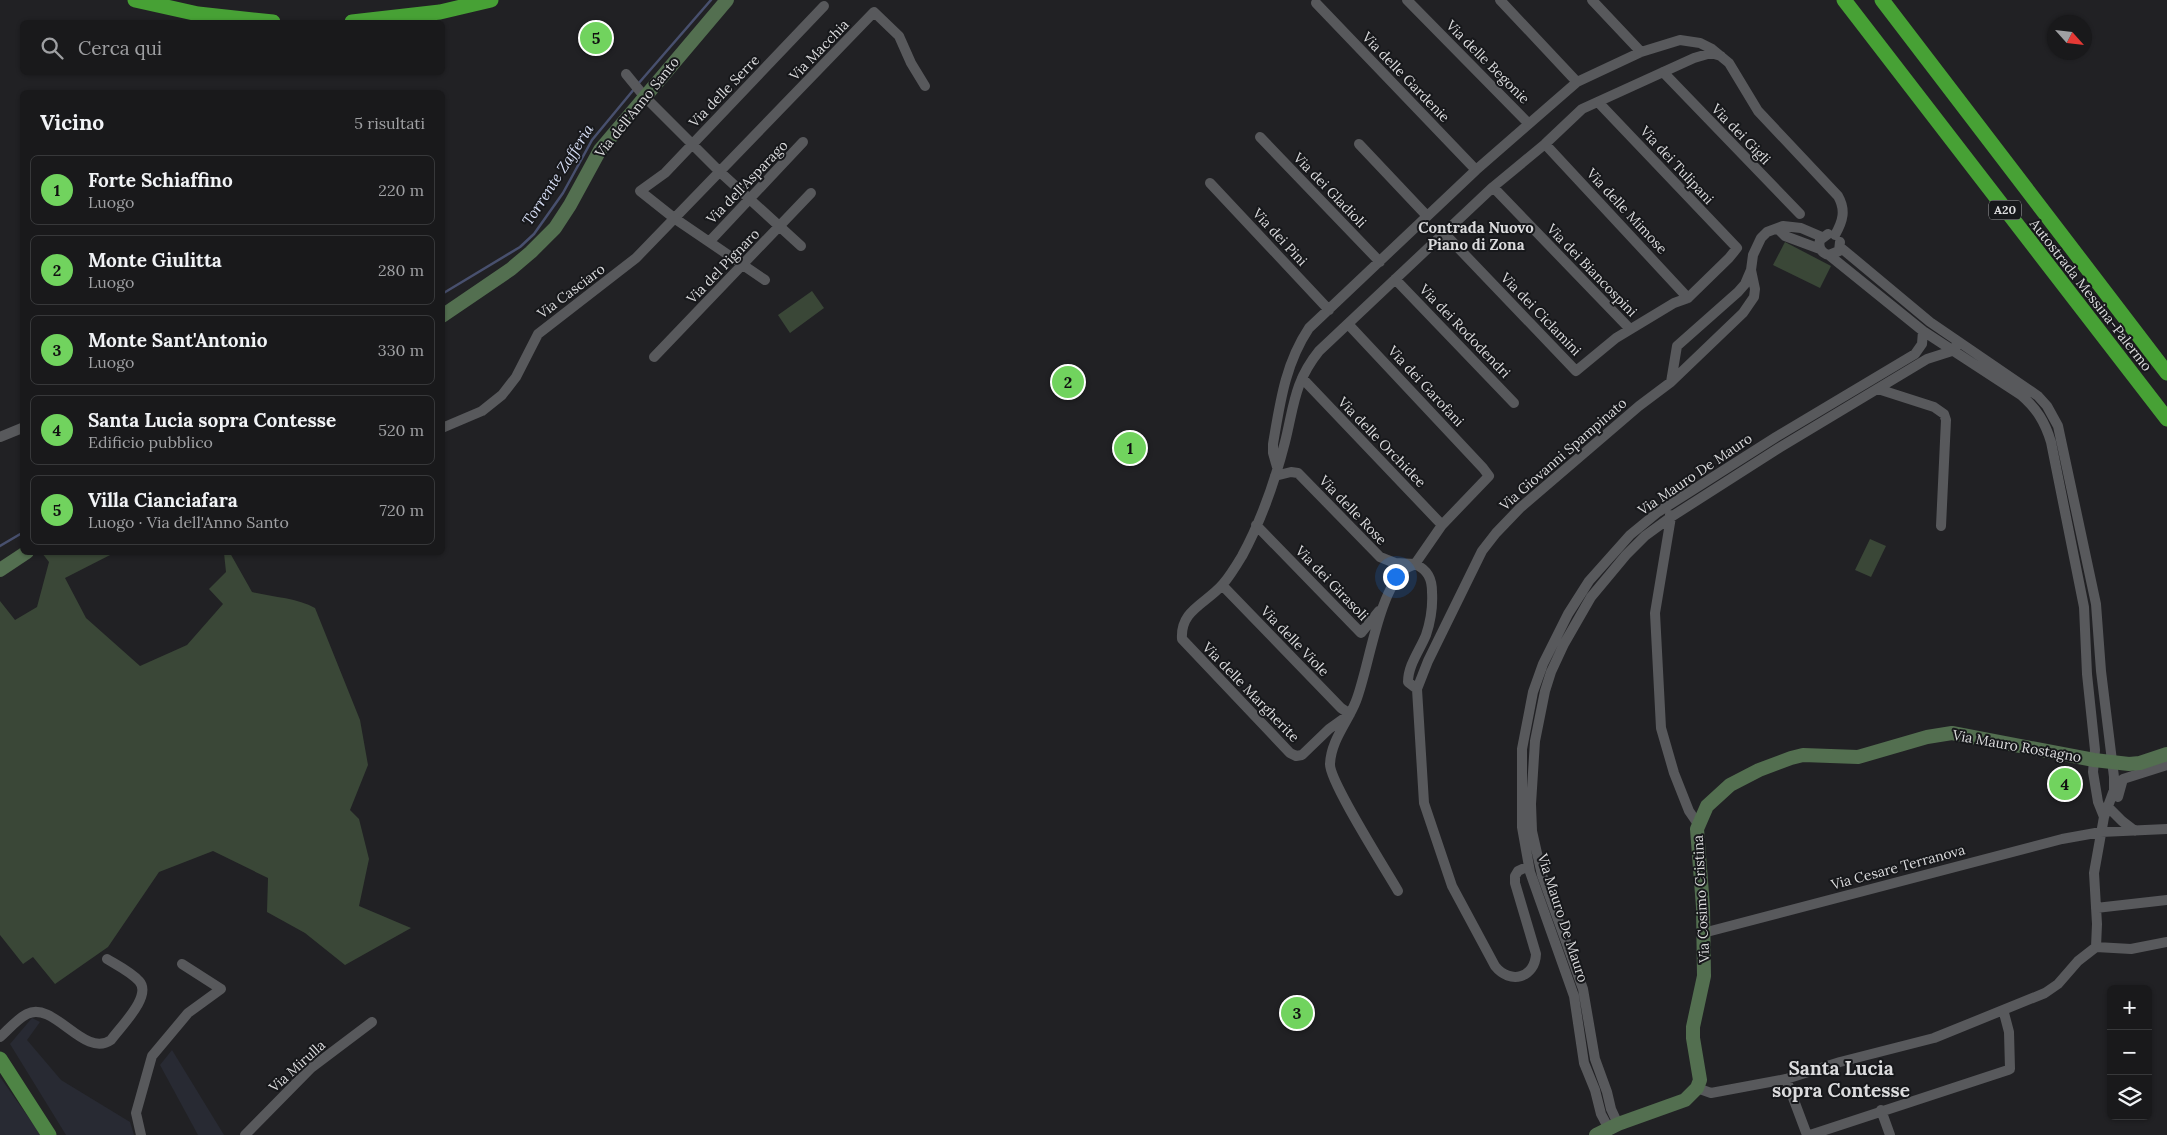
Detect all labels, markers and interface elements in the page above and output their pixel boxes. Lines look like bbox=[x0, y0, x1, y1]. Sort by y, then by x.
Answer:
north arrow bbox=[2047, 15, 2092, 60]
street label: Via Macchia bbox=[785, 16, 853, 85]
street label: Via delle Begonie bbox=[1442, 16, 1534, 108]
pin: 5 bbox=[580, 19, 612, 57]
search box bbox=[20, 20, 445, 75]
street label: Via delle Gardenie bbox=[1358, 27, 1454, 126]
icon: search bbox=[38, 34, 66, 62]
text: Cerca qui bbox=[78, 36, 162, 60]
street label: Via delle Serre bbox=[684, 51, 763, 132]
street label: Via dell'Anno Santo bbox=[590, 53, 683, 162]
street label: Via dei Gigli bbox=[1707, 99, 1775, 168]
text: Vicino bbox=[40, 109, 104, 136]
text: 5 risultati bbox=[354, 113, 425, 133]
water label: Torrente Zafferia bbox=[518, 120, 598, 229]
street label: Via dei Tulipani bbox=[1636, 121, 1718, 208]
street label: Via dell'Asparago bbox=[702, 136, 791, 228]
street label: Via dei Gladioli bbox=[1289, 148, 1370, 231]
street label: Via delle Mimose bbox=[1582, 164, 1671, 258]
text: Forte Schiaffino bbox=[88, 168, 233, 192]
text: 1 bbox=[54, 180, 60, 200]
text: 220 m bbox=[378, 180, 424, 200]
text: Luogo bbox=[88, 192, 134, 212]
road number: A20 bbox=[1989, 200, 2021, 220]
street label: Via dei Pini bbox=[1248, 204, 1311, 270]
street label: Autostrada Messina-Palermo bbox=[2025, 214, 2156, 375]
district label: Contrada Nuovo Piano di Zona bbox=[1418, 218, 1534, 254]
street label: Via dei Biancospini bbox=[1542, 219, 1641, 320]
street label: Via del Pignaro bbox=[682, 225, 763, 308]
text: Monte Giulitta bbox=[88, 248, 222, 272]
text: 2 bbox=[53, 260, 61, 280]
text: 280 m bbox=[378, 260, 424, 280]
street label: Via Casciaro bbox=[533, 260, 608, 323]
street label: Via dei Ciclamini bbox=[1496, 268, 1585, 359]
text: Luogo bbox=[88, 272, 134, 292]
street label: Via dei Rododendri bbox=[1415, 280, 1514, 382]
text: Monte Sant'Antonio bbox=[88, 328, 268, 352]
text: 3 bbox=[53, 340, 61, 360]
text: 330 m bbox=[378, 340, 424, 360]
street label: Via dei Garofani bbox=[1383, 341, 1468, 430]
text: Luogo bbox=[88, 352, 134, 372]
pin: 2 bbox=[1052, 363, 1084, 401]
street label: Via delle Orchidee bbox=[1334, 392, 1430, 491]
street label: Via Giovanni Spampinato bbox=[1495, 394, 1630, 515]
text: Santa Lucia sopra Contesse bbox=[88, 408, 336, 432]
text: 4 bbox=[53, 420, 61, 440]
text: 520 m bbox=[378, 420, 424, 440]
pin: 1 bbox=[1114, 429, 1146, 467]
street label: Via Mauro De Mauro bbox=[1634, 429, 1756, 520]
text: Edificio pubblico bbox=[88, 432, 213, 452]
street label: Via delle Rose bbox=[1315, 471, 1391, 549]
text: Villa Cianciafara bbox=[88, 488, 238, 512]
text: 5 bbox=[53, 500, 61, 520]
text: 720 m bbox=[380, 500, 424, 520]
text: Luogo · Via dell'Anno Santo bbox=[88, 512, 289, 532]
street label: Via dei Girasoli bbox=[1291, 541, 1372, 624]
your location bbox=[1383, 564, 1409, 590]
street label: Via delle Viole bbox=[1256, 601, 1333, 680]
street label: Via delle Margherite bbox=[1198, 638, 1304, 746]
street label: Via Mauro Rostagno bbox=[1950, 726, 2083, 766]
pin: 4 bbox=[2049, 765, 2081, 803]
street label: Via Cosimo Cristina bbox=[1689, 835, 1713, 964]
street label: Via Cesare Terranova bbox=[1828, 840, 1967, 894]
street label: Via Mauro De Mauro bbox=[1533, 850, 1592, 985]
map controls bbox=[2107, 985, 2152, 1120]
button: + bbox=[2107, 985, 2152, 1030]
pin: 3 bbox=[1281, 994, 1313, 1032]
button: − bbox=[2107, 1030, 2152, 1075]
street label: Via Mirulla bbox=[264, 1036, 329, 1097]
district label: Santa Lucia sopra Contesse bbox=[1772, 1056, 1910, 1102]
button: layers bbox=[2107, 1075, 2152, 1120]

